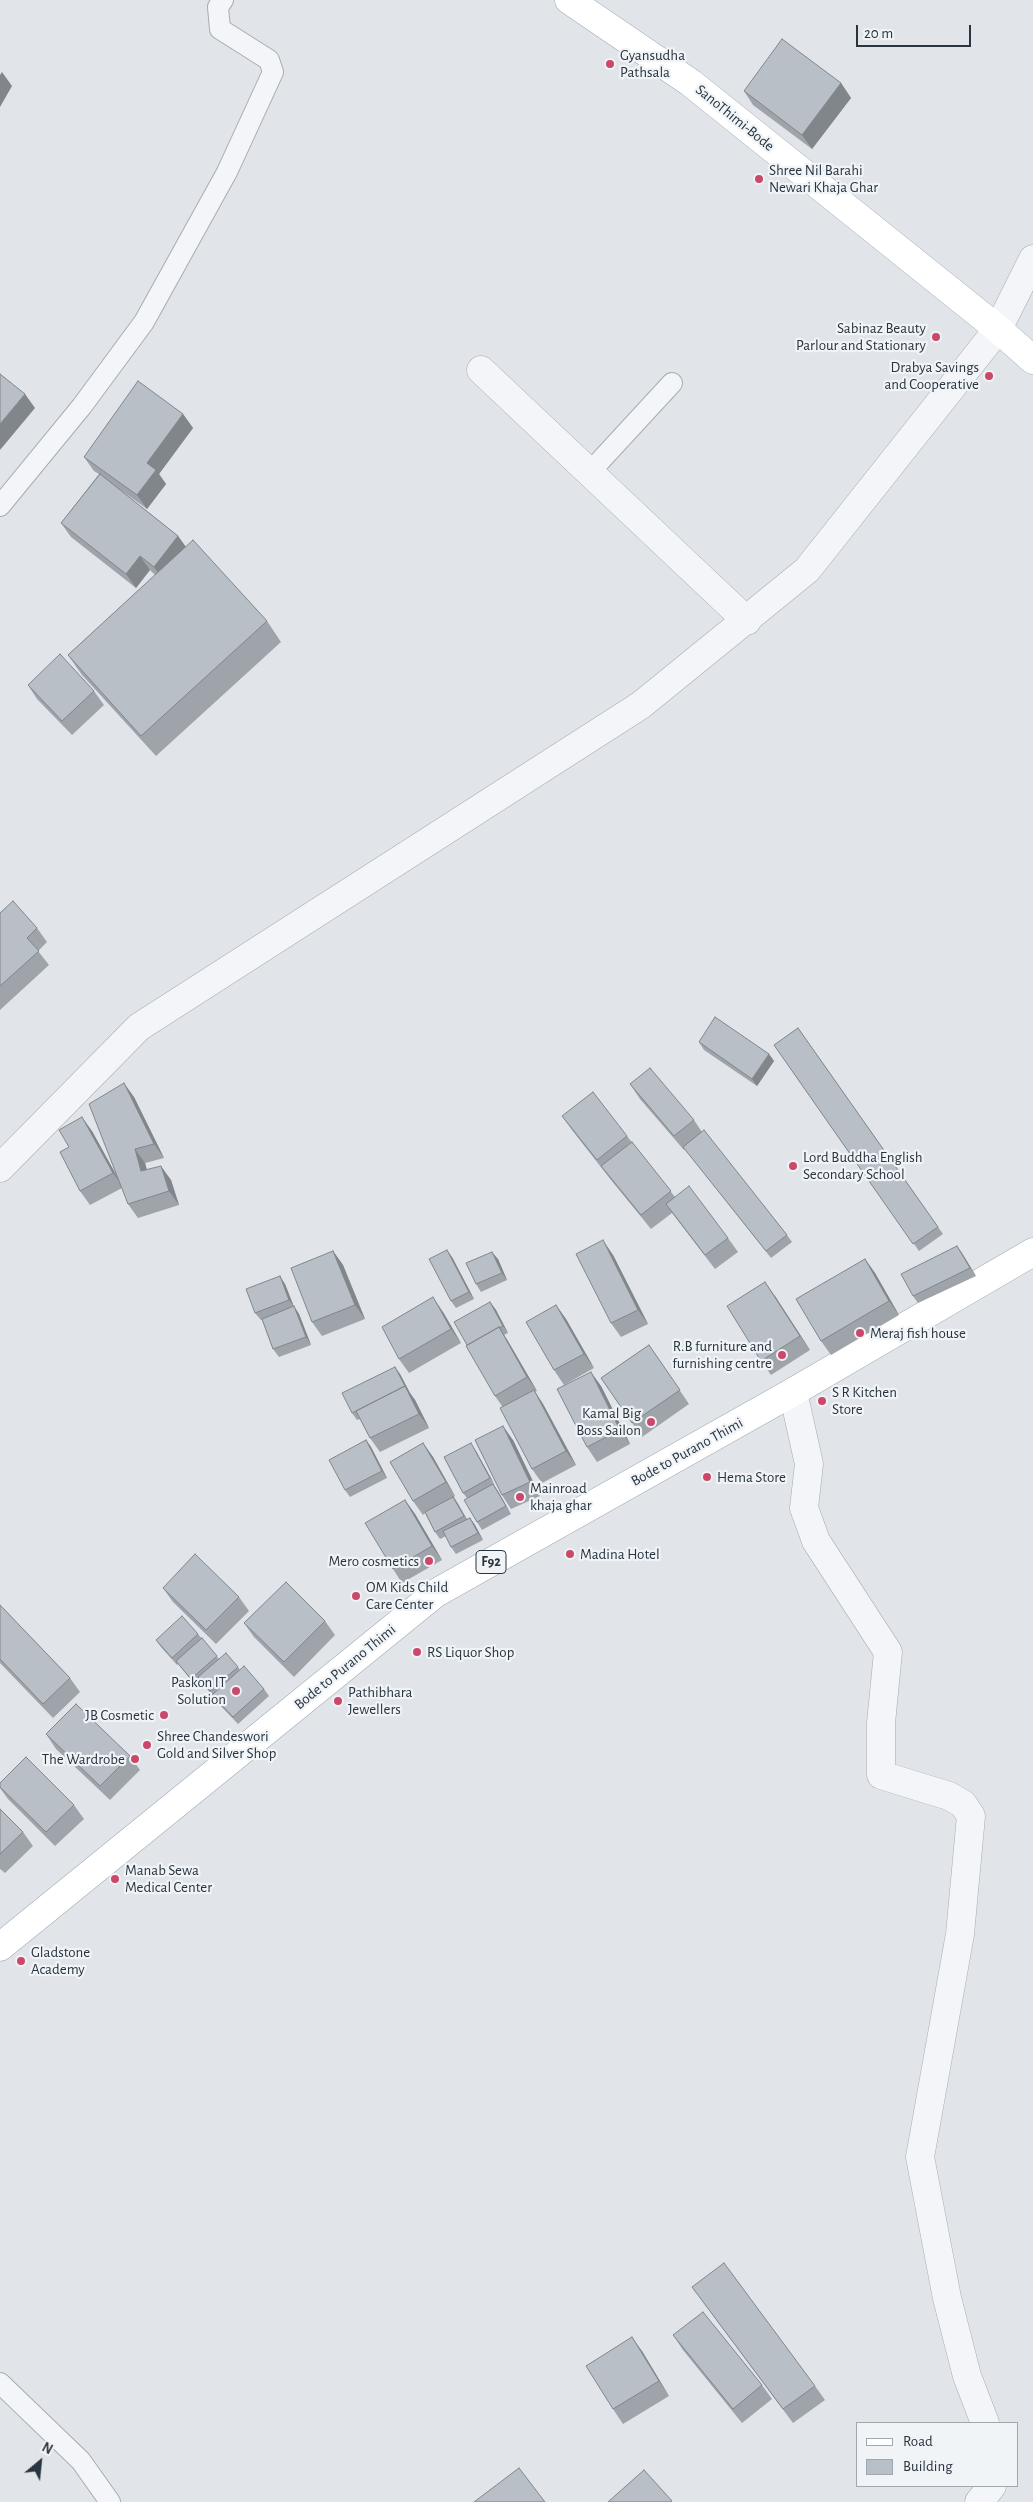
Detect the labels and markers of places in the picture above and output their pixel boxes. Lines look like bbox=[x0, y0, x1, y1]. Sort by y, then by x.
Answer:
place label: Gyansudha Pathsala bbox=[620, 46, 685, 81]
marker: Gyansudha Pathsala bbox=[604, 58, 616, 70]
place label: Shree Nil Barahi Newari Khaja Ghar bbox=[769, 161, 878, 196]
marker: Shree Nil Barahi Newari Khaja Ghar bbox=[753, 173, 765, 185]
place label: Sabinaz Beauty Parlour and Stationary bbox=[796, 319, 926, 354]
marker: Sabinaz Beauty Parlour and Stationary bbox=[930, 331, 942, 343]
place label: Drabya Savings and Cooperative bbox=[884, 358, 979, 393]
marker: Drabya Savings and Cooperative bbox=[983, 370, 995, 382]
place label: Lord Buddha English Secondary School bbox=[803, 1148, 923, 1183]
marker: Lord Buddha English Secondary School bbox=[787, 1160, 799, 1172]
place label: Meraj fish house bbox=[870, 1324, 966, 1342]
marker: Meraj fish house bbox=[854, 1327, 866, 1339]
place label: R.B furniture and furnishing centre bbox=[672, 1337, 772, 1372]
marker: R.B furniture and furnishing centre bbox=[776, 1349, 788, 1361]
place label: S R Kitchen Store bbox=[832, 1383, 897, 1418]
marker: S R Kitchen Store bbox=[816, 1395, 828, 1407]
place label: Kamal Big Boss Sailon bbox=[576, 1404, 641, 1439]
marker: Kamal Big Boss Sailon bbox=[645, 1416, 657, 1428]
place label: Hema Store bbox=[717, 1468, 786, 1486]
marker: Hema Store bbox=[701, 1471, 713, 1483]
place label: Mainroad khaja ghar bbox=[530, 1479, 592, 1514]
marker: Mainroad khaja ghar bbox=[514, 1491, 526, 1503]
place label: Madina Hotel bbox=[580, 1545, 660, 1563]
marker: Madina Hotel bbox=[564, 1548, 576, 1560]
place label: Mero cosmetics bbox=[329, 1552, 419, 1570]
marker: Mero cosmetics bbox=[423, 1555, 435, 1567]
place label: OM Kids Child Care Center bbox=[366, 1578, 448, 1613]
marker: OM Kids Child Care Center bbox=[350, 1590, 362, 1602]
place label: RS Liquor Shop bbox=[427, 1643, 514, 1661]
marker: RS Liquor Shop bbox=[411, 1646, 423, 1658]
place label: Paskon IT Solution bbox=[171, 1673, 226, 1708]
place label: Pathibhara Jewellers bbox=[348, 1683, 412, 1718]
marker: Paskon IT Solution bbox=[230, 1685, 242, 1697]
marker: Pathibhara Jewellers bbox=[332, 1695, 344, 1707]
place label: JB Cosmetic bbox=[85, 1706, 154, 1724]
marker: JB Cosmetic bbox=[158, 1709, 170, 1721]
place label: Shree Chandeswori Gold and Silver Shop bbox=[157, 1727, 276, 1762]
marker: Shree Chandeswori Gold and Silver Shop bbox=[141, 1739, 153, 1751]
place label: The Wardrobe bbox=[42, 1750, 125, 1768]
marker: The Wardrobe bbox=[129, 1753, 141, 1765]
place label: Manab Sewa Medical Center bbox=[125, 1861, 212, 1896]
marker: Manab Sewa Medical Center bbox=[109, 1873, 121, 1885]
place label: Gladstone Academy bbox=[31, 1943, 90, 1978]
marker: Gladstone Academy bbox=[15, 1955, 27, 1967]

